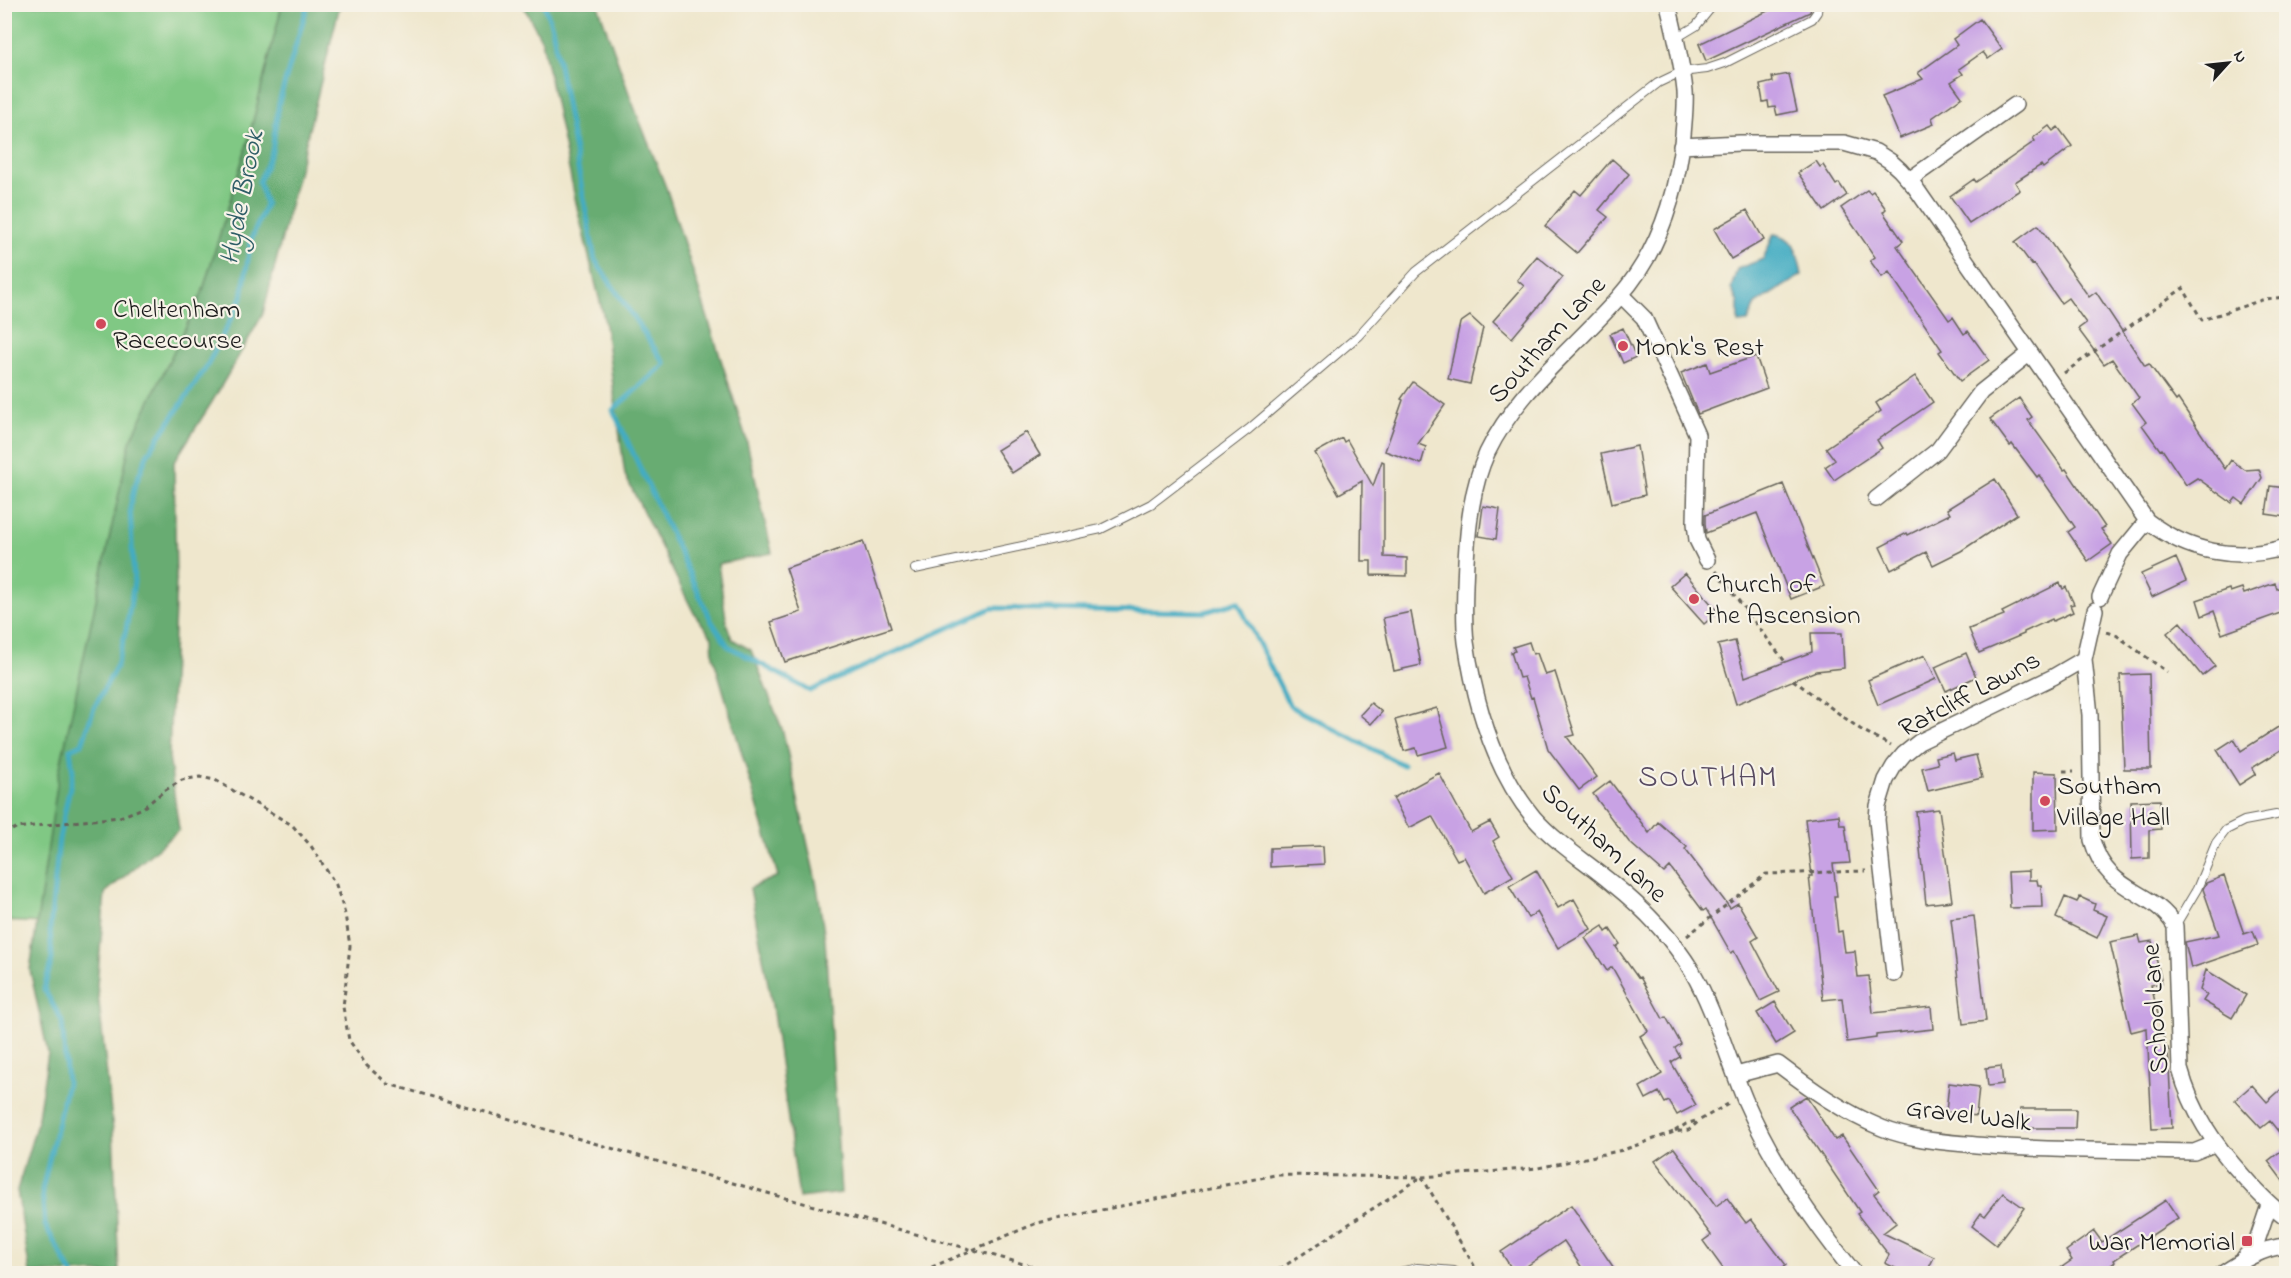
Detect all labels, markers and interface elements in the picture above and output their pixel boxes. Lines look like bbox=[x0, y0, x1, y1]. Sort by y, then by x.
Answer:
north arrow bbox=[2198, 33, 2258, 93]
text: N bbox=[2226, 47, 2253, 68]
water label: Hyde Brook bbox=[210, 125, 277, 268]
street label: Southam Lane bbox=[1480, 267, 1617, 414]
place label: Cheltenham Racecourse bbox=[113, 291, 243, 361]
marker: Cheltenham Racecourse bbox=[94, 317, 108, 331]
place label: Monk's Rest bbox=[1635, 329, 1764, 368]
marker: Monk's Rest bbox=[1616, 339, 1630, 353]
place label: Church of the Ascension bbox=[1706, 566, 1860, 636]
marker: Church of the Ascension bbox=[1687, 592, 1701, 606]
street label: Ratcliff Lawns bbox=[1892, 641, 2048, 749]
district label: SOUTHAM bbox=[1638, 757, 1778, 801]
place label: Southam Village Hall bbox=[2056, 768, 2170, 838]
street label: Southam Lane bbox=[1531, 775, 1676, 914]
marker: Southam Village Hall bbox=[2038, 794, 2052, 808]
street label: School Lane bbox=[2132, 941, 2181, 1075]
street label: Gravel Walk bbox=[1904, 1089, 2034, 1144]
place label: War Memorial bbox=[2089, 1224, 2235, 1263]
marker: War Memorial bbox=[2240, 1234, 2254, 1248]

